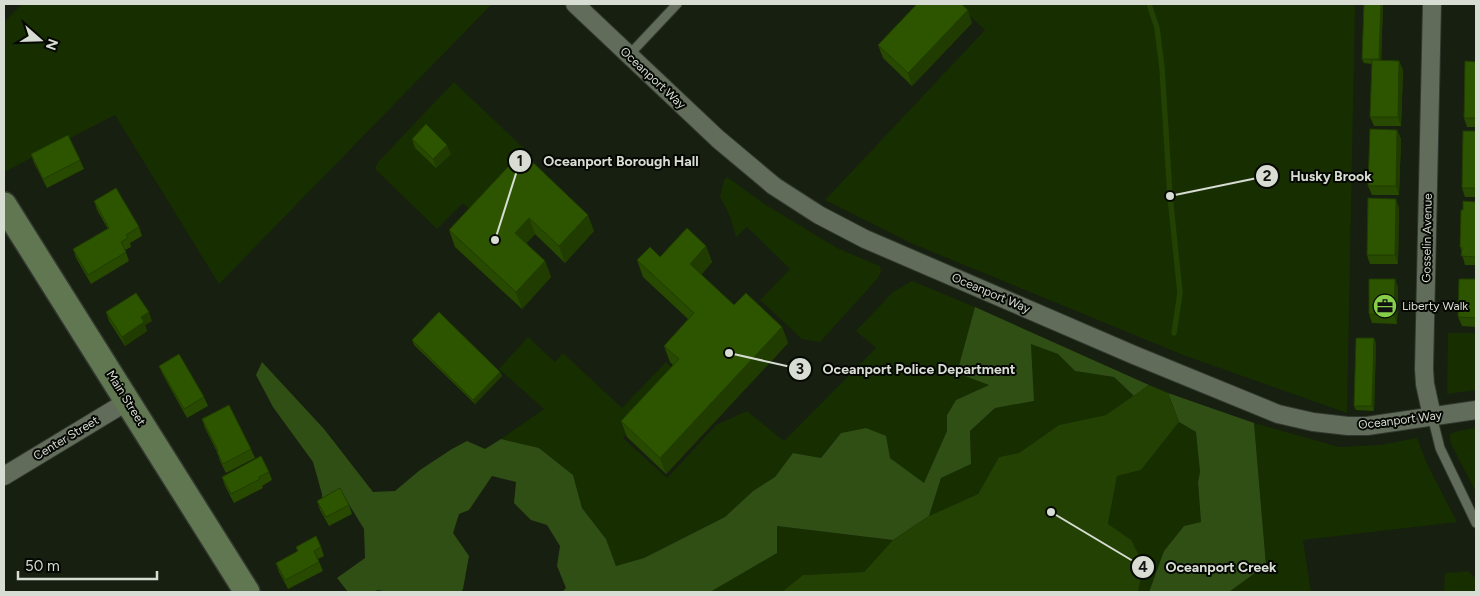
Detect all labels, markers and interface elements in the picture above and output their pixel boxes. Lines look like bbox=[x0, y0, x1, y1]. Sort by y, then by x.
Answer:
north arrow bbox=[15, 15, 65, 65]
text: N bbox=[42, 36, 62, 52]
street label: Oceanport Way bbox=[617, 44, 689, 112]
callout: Oceanport Borough Hall bbox=[508, 146, 708, 175]
text: 1 bbox=[517, 152, 523, 170]
text: Oceanport Borough Hall bbox=[543, 153, 699, 170]
callout: Husky Brook bbox=[1255, 161, 1382, 190]
text: 2 bbox=[1263, 167, 1272, 185]
text: Husky Brook bbox=[1290, 168, 1372, 185]
street label: Gosselin Avenue bbox=[1419, 193, 1435, 283]
street label: Oceanport Way bbox=[950, 270, 1033, 316]
office icon: Liberty Walk bbox=[1372, 293, 1398, 319]
place label: Liberty Walk bbox=[1402, 299, 1468, 313]
callout: Oceanport Police Department bbox=[788, 355, 1026, 384]
text: 3 bbox=[796, 360, 804, 378]
text: Oceanport Police Department bbox=[823, 361, 1016, 378]
street label: Main Street bbox=[104, 368, 149, 429]
street label: Oceanport Way bbox=[1357, 408, 1443, 432]
street label: Center Street bbox=[31, 413, 102, 463]
scale bar bbox=[18, 548, 156, 580]
callout: Oceanport Creek bbox=[1130, 552, 1287, 581]
text: 50 m bbox=[25, 557, 60, 575]
text: 4 bbox=[1138, 558, 1148, 576]
text: Oceanport Creek bbox=[1165, 559, 1277, 576]

